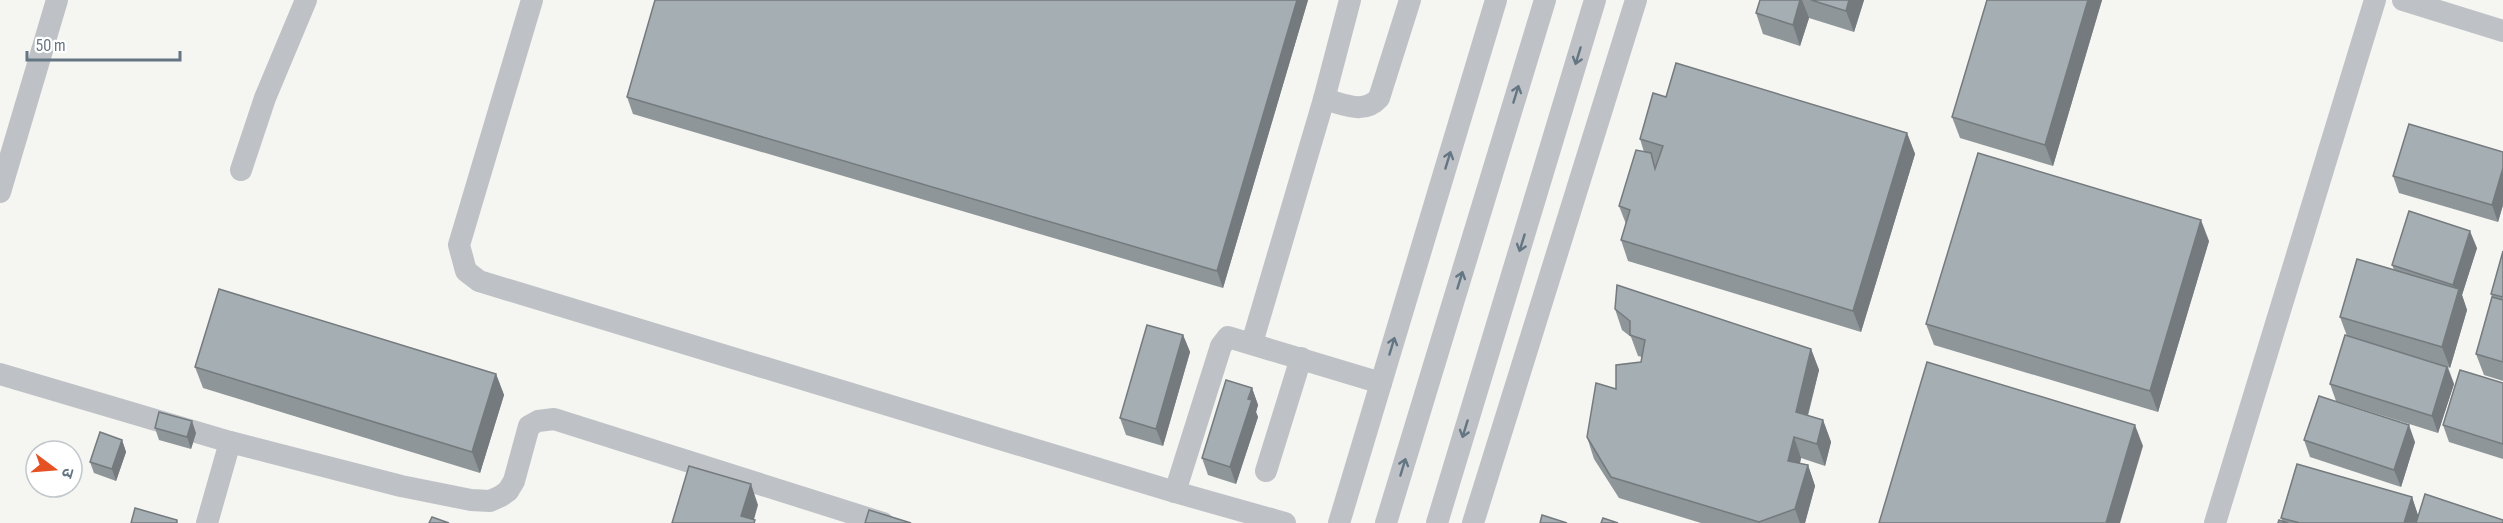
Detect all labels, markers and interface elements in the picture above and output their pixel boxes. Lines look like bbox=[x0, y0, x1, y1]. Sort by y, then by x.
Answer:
scale bar bbox=[27, 24, 180, 62]
text: 50 m bbox=[36, 35, 66, 56]
one-way arrow bbox=[1572, 46, 1583, 65]
one-way arrow bbox=[1511, 85, 1522, 104]
one-way arrow bbox=[1443, 151, 1454, 170]
one-way arrow bbox=[1516, 233, 1527, 252]
one-way arrow bbox=[1455, 271, 1466, 290]
one-way arrow bbox=[1387, 337, 1398, 356]
one-way arrow bbox=[1459, 419, 1470, 438]
north arrow bbox=[24, 439, 84, 499]
one-way arrow bbox=[1398, 458, 1409, 477]
text: उ bbox=[56, 466, 77, 480]

